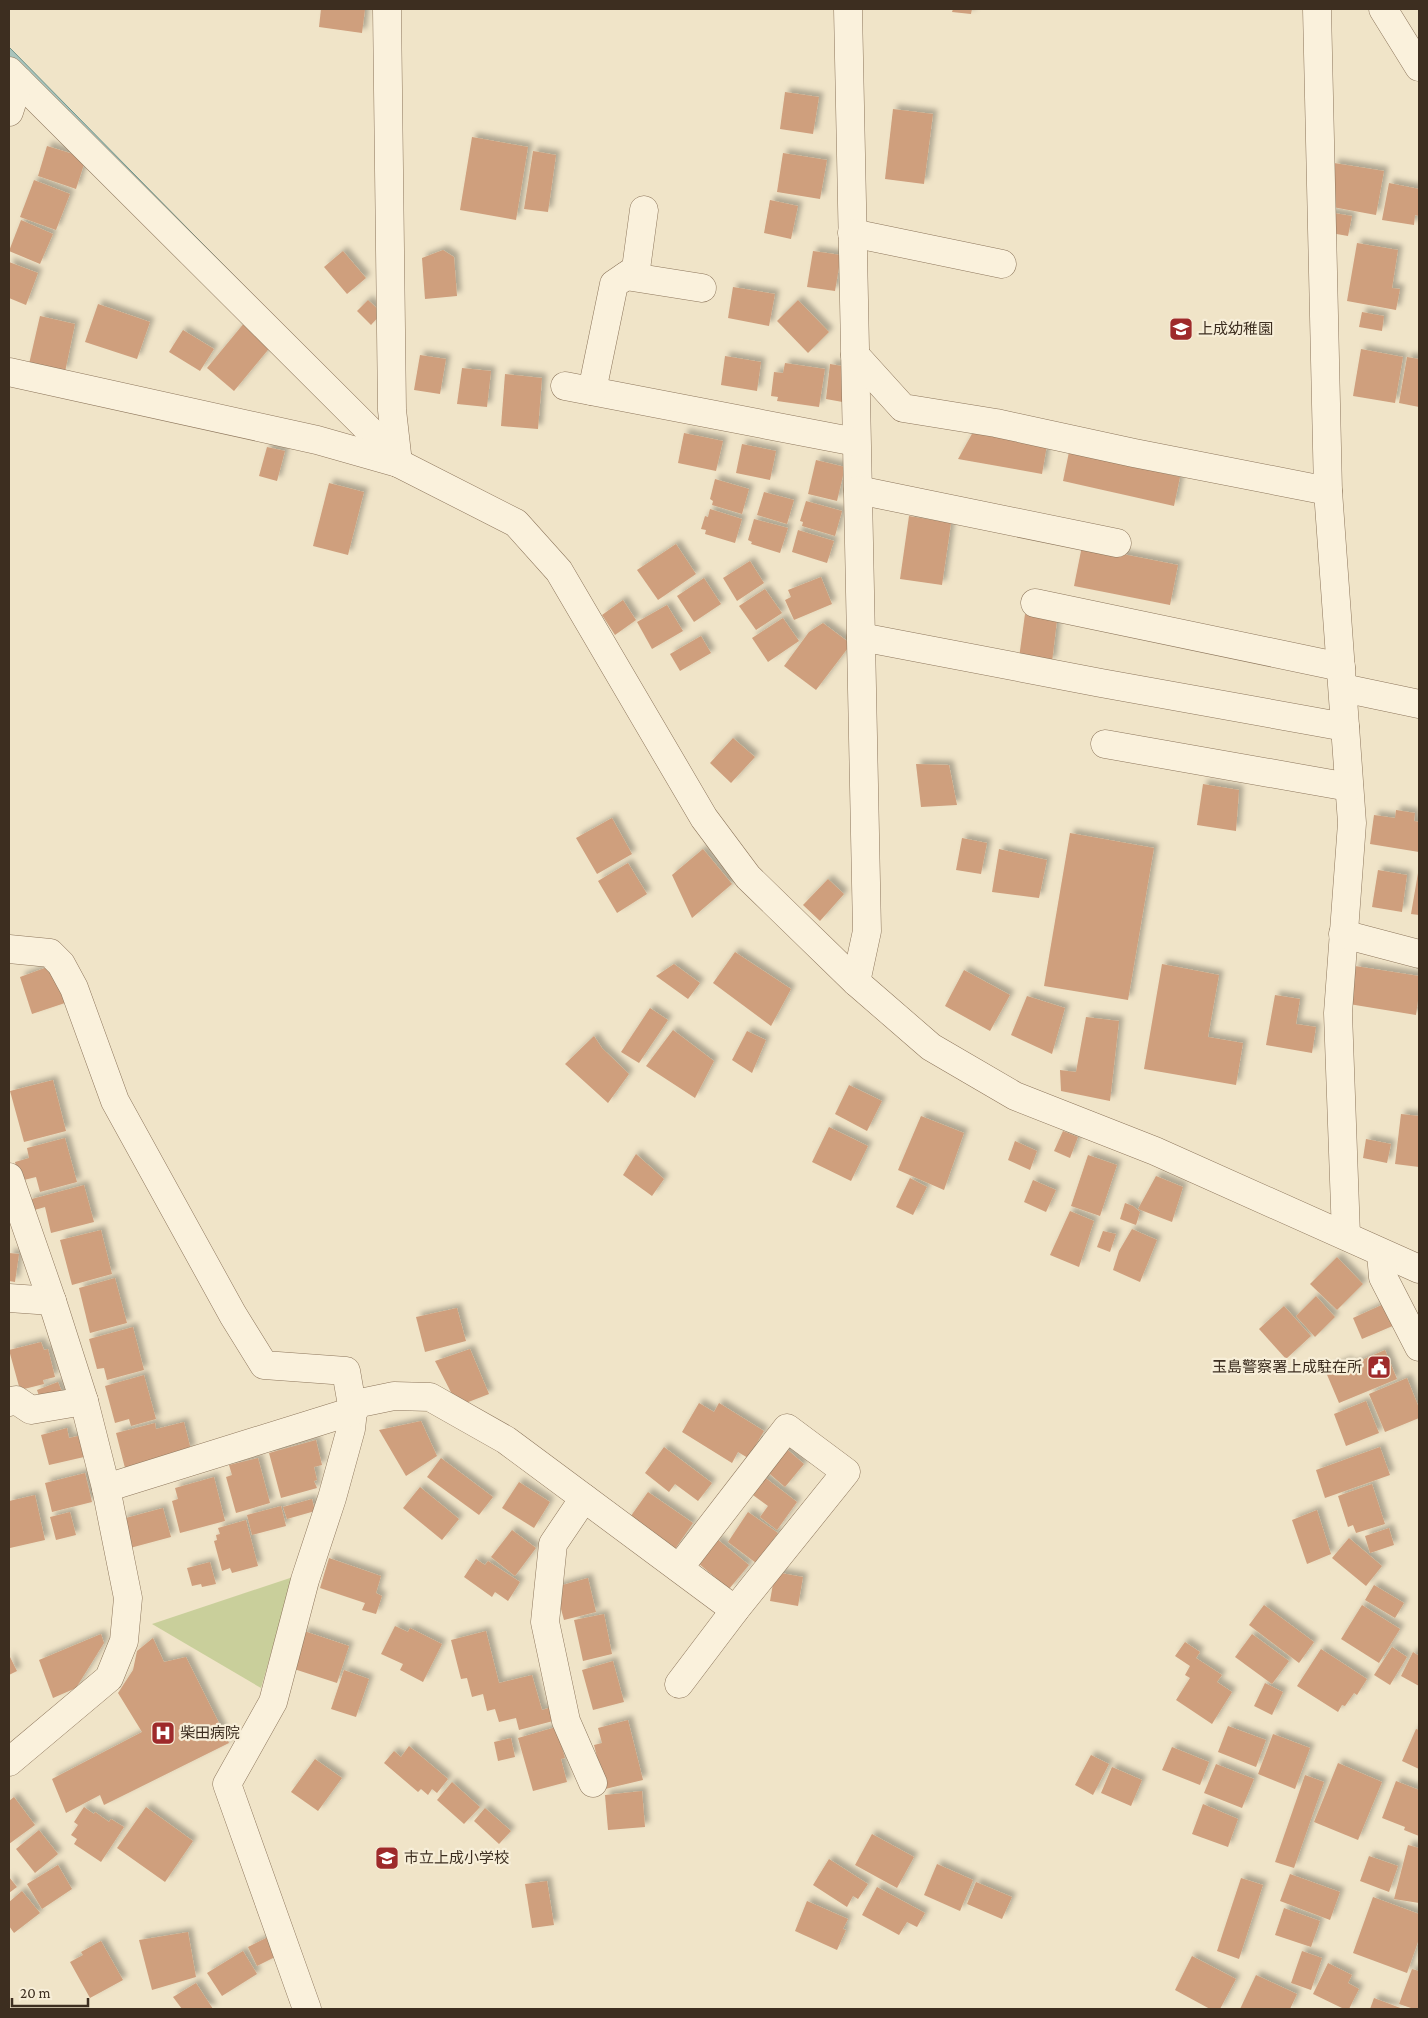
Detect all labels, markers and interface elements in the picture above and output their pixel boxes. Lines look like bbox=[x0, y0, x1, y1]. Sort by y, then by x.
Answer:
school or university icon: 上成幼稚園 bbox=[1168, 316, 1194, 342]
place label: 上成幼稚園 bbox=[1198, 321, 1273, 337]
public building icon: 玉島警察署上成駐在所 bbox=[1366, 1354, 1392, 1380]
place label: 玉島警察署上成駐在所 bbox=[1212, 1359, 1362, 1375]
hospital icon: 柴田病院 bbox=[150, 1720, 176, 1746]
place label: 柴田病院 bbox=[180, 1725, 240, 1741]
school or university icon: 市立上成小学校 bbox=[374, 1845, 400, 1871]
place label: 市立上成小学校 bbox=[404, 1850, 509, 1866]
scale bar bbox=[12, 1976, 89, 2008]
text: 20 m bbox=[20, 1985, 51, 2001]

